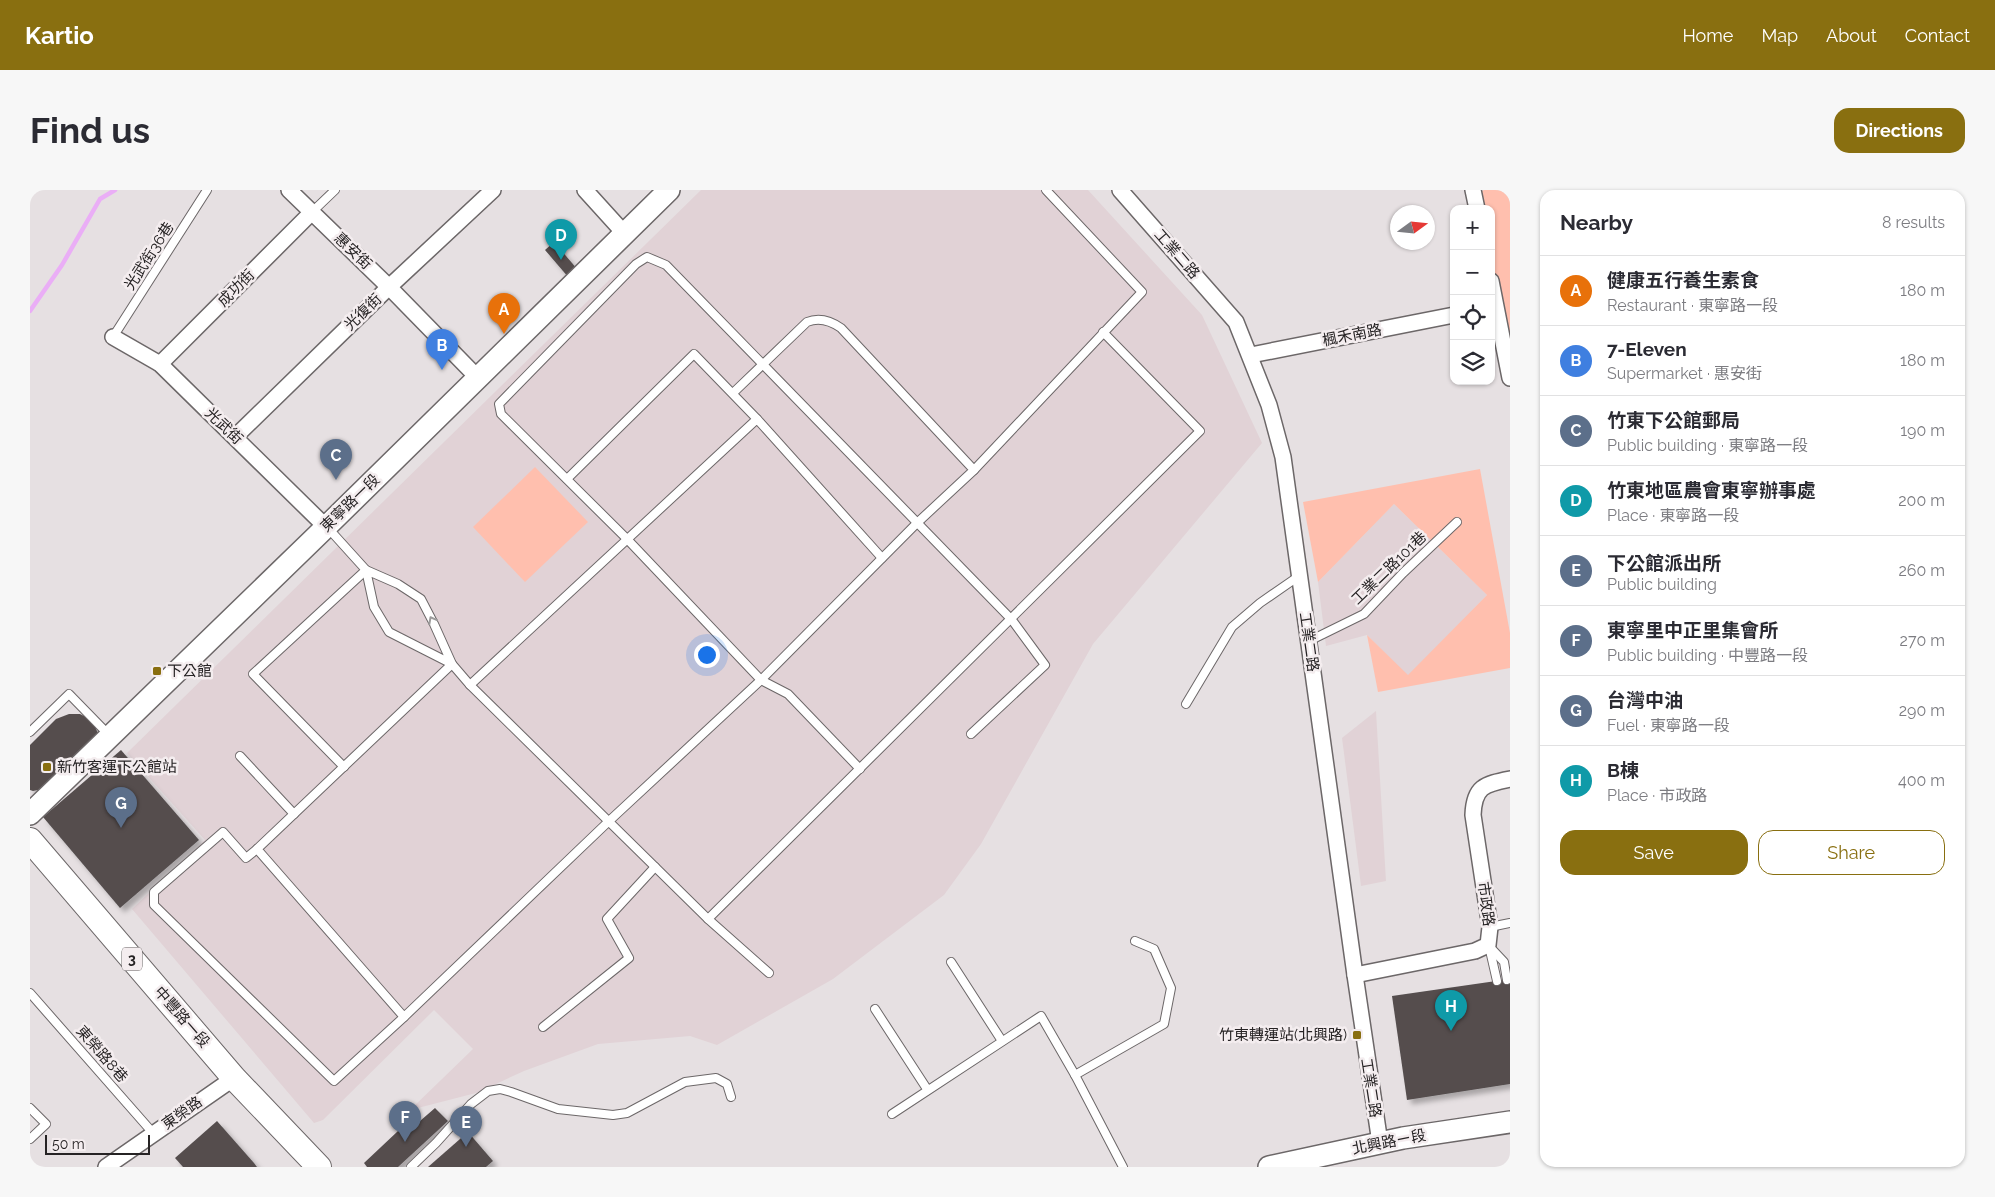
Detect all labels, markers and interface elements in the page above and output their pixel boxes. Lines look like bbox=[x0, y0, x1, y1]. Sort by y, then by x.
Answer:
text: Kartio bbox=[25, 21, 94, 50]
text: Home bbox=[1682, 25, 1733, 46]
text: Map bbox=[1761, 25, 1798, 46]
text: About bbox=[1826, 25, 1877, 46]
text: Contact bbox=[1905, 25, 1970, 46]
button: Directions bbox=[1834, 108, 1965, 153]
text: Find us bbox=[30, 110, 150, 151]
north arrow bbox=[1390, 205, 1435, 250]
map controls bbox=[1450, 205, 1495, 385]
button: + bbox=[1450, 205, 1495, 250]
text: Nearby bbox=[1560, 210, 1633, 235]
text: 8 results bbox=[1882, 213, 1945, 232]
street label: 光武街36巷 bbox=[120, 219, 178, 293]
pin: D bbox=[545, 219, 577, 260]
street label: 工業二路 bbox=[1151, 225, 1203, 283]
street label: 惠安街 bbox=[331, 229, 375, 273]
button: − bbox=[1450, 250, 1495, 295]
street label: 成功街 bbox=[214, 266, 258, 310]
text: 健康五行養生素食 bbox=[1607, 269, 1759, 291]
text: A bbox=[1571, 281, 1581, 300]
text: 180 m bbox=[1900, 281, 1945, 300]
street label: 光復街 bbox=[341, 290, 385, 334]
pin: A bbox=[488, 293, 520, 334]
button: locate bbox=[1450, 295, 1495, 340]
text: Restaurant · 東寧路一段 bbox=[1607, 296, 1778, 315]
street label: 楓禾南路 bbox=[1321, 320, 1383, 350]
pin: B bbox=[426, 329, 458, 370]
text: 7-Eleven bbox=[1607, 338, 1687, 360]
button: layers bbox=[1450, 340, 1495, 385]
text: B bbox=[1571, 351, 1581, 370]
text: 180 m bbox=[1900, 351, 1945, 370]
text: Supermarket · 惠安街 bbox=[1607, 364, 1762, 383]
street label: 光武街 bbox=[202, 404, 246, 448]
text: 竹東下公館郵局 bbox=[1607, 409, 1740, 431]
text: C bbox=[1571, 421, 1581, 440]
text: 190 m bbox=[1900, 421, 1945, 440]
text: Public building · 東寧路一段 bbox=[1607, 436, 1808, 455]
pin: C bbox=[320, 439, 352, 480]
street label: 東寧路一段 bbox=[317, 470, 383, 536]
text: 竹東地區農會東寧辦事處 bbox=[1607, 479, 1816, 501]
text: D bbox=[1570, 491, 1582, 510]
text: 200 m bbox=[1898, 491, 1945, 510]
text: Place · 東寧路一段 bbox=[1607, 506, 1739, 525]
street label: 工業二路101巷 bbox=[1348, 528, 1430, 608]
text: 下公館派出所 bbox=[1607, 552, 1721, 574]
text: E bbox=[1571, 561, 1581, 580]
text: 260 m bbox=[1898, 561, 1945, 580]
text: Public building bbox=[1607, 575, 1717, 594]
street label: 工業二路 bbox=[1296, 611, 1322, 673]
one-way arrow bbox=[428, 616, 438, 625]
text: 東寧里中正里集會所 bbox=[1607, 619, 1778, 641]
text: F bbox=[1571, 631, 1581, 650]
text: 270 m bbox=[1900, 631, 1945, 650]
your location bbox=[694, 642, 720, 668]
text: Public building · 中豐路一段 bbox=[1607, 646, 1808, 665]
place label: 下公館 bbox=[167, 662, 212, 680]
marker: 下公館 bbox=[151, 665, 163, 677]
text: 台灣中油 bbox=[1607, 689, 1683, 711]
text: G bbox=[1570, 701, 1582, 720]
text: 290 m bbox=[1899, 701, 1945, 720]
text: Fuel · 東寧路一段 bbox=[1607, 716, 1730, 735]
place label: 新竹客運下公館站 bbox=[57, 758, 177, 776]
text: B棟 bbox=[1607, 759, 1639, 781]
marker: 新竹客運下公館站 bbox=[41, 761, 53, 773]
text: H bbox=[1570, 771, 1582, 790]
text: 400 m bbox=[1898, 771, 1945, 790]
text: Place · 市政路 bbox=[1607, 786, 1707, 805]
pin: G bbox=[105, 787, 137, 828]
button: Save bbox=[1560, 830, 1748, 875]
button: Share bbox=[1758, 830, 1945, 875]
street label: 市政路 bbox=[1474, 880, 1498, 928]
road number: 3 bbox=[122, 948, 142, 971]
street label: 中豐路一段 bbox=[151, 983, 213, 1051]
pin: H bbox=[1435, 990, 1467, 1031]
street label: 東榮路8巷 bbox=[73, 1022, 131, 1086]
place label: 竹東轉運站(北興路) bbox=[1219, 1026, 1347, 1044]
marker: 竹東轉運站(北興路) bbox=[1351, 1029, 1363, 1041]
street label: 工業二路 bbox=[1357, 1057, 1385, 1119]
street label: 東榮路 bbox=[158, 1093, 206, 1133]
pin: F bbox=[389, 1101, 421, 1142]
pin: E bbox=[450, 1106, 482, 1147]
street label: 北興路ㄧ段 bbox=[1350, 1126, 1428, 1158]
scale bar bbox=[45, 1132, 150, 1155]
text: 50 m bbox=[52, 1136, 85, 1152]

